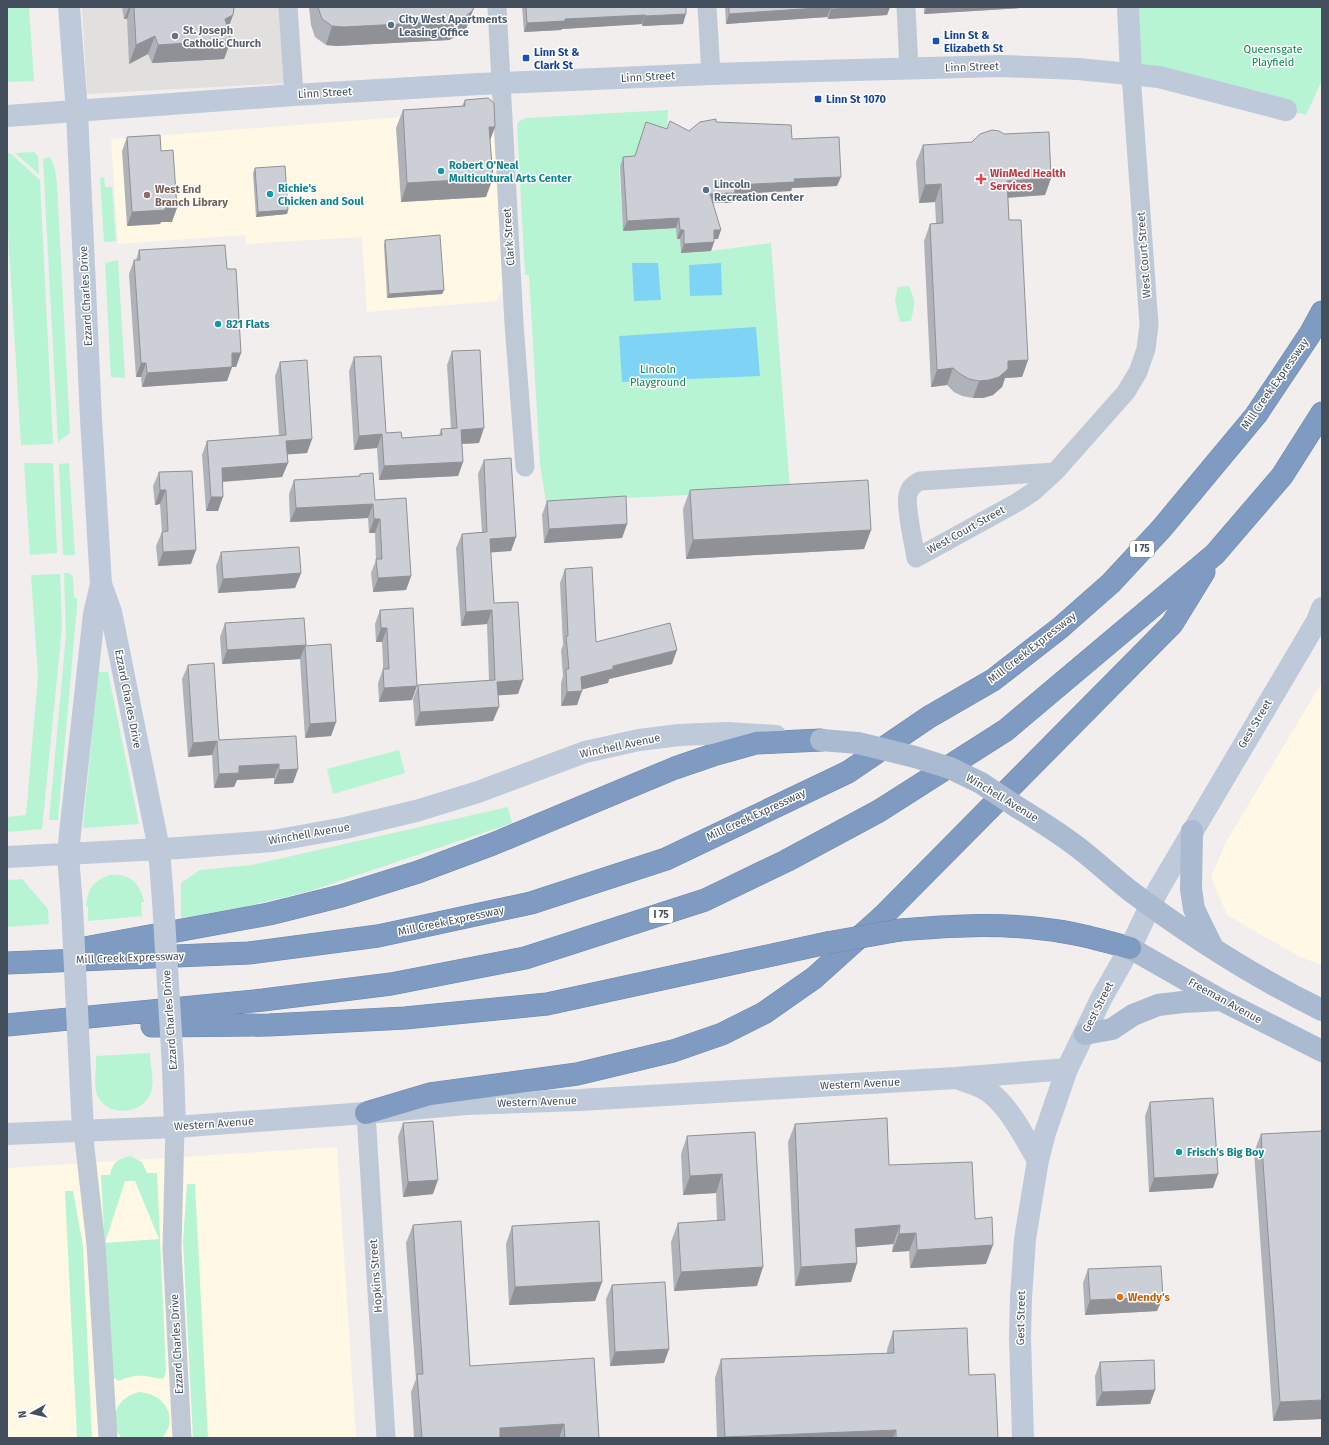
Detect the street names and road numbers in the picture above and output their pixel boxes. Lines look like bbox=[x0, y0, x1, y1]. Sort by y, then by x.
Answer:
street label: Linn Street bbox=[945, 60, 999, 74]
street label: Linn Street bbox=[621, 69, 675, 85]
street label: Linn Street bbox=[298, 85, 352, 101]
street label: Clark Street bbox=[500, 208, 518, 266]
street label: West Court Street bbox=[1134, 211, 1154, 299]
street label: Ezzard Charles Drive bbox=[77, 245, 95, 347]
street label: Mill Creek Expressway bbox=[1239, 335, 1312, 432]
street label: West Court Street bbox=[925, 503, 1007, 557]
road number: I 75 bbox=[1130, 541, 1154, 557]
street label: Mill Creek Expressway bbox=[985, 609, 1079, 686]
street label: Ezzard Charles Drive bbox=[112, 648, 144, 750]
street label: Gest Street bbox=[1235, 697, 1275, 751]
street label: Winchell Avenue bbox=[578, 731, 662, 761]
street label: Winchell Avenue bbox=[963, 771, 1041, 825]
street label: Mill Creek Expressway bbox=[704, 786, 808, 844]
street label: Winchell Avenue bbox=[267, 820, 351, 848]
street label: Mill Creek Expressway bbox=[397, 903, 506, 939]
road number: I 75 bbox=[649, 907, 673, 923]
street label: Mill Creek Expressway bbox=[76, 950, 185, 966]
street label: Ezzard Charles Drive bbox=[160, 969, 180, 1071]
street label: Freeman Avenue bbox=[1186, 975, 1264, 1027]
street label: Gest Street bbox=[1080, 980, 1116, 1034]
street label: Western Avenue bbox=[820, 1075, 900, 1093]
street label: Western Avenue bbox=[497, 1094, 577, 1110]
street label: Western Avenue bbox=[174, 1115, 254, 1133]
street label: Hopkins Street bbox=[367, 1239, 385, 1313]
street label: Gest Street bbox=[1014, 1290, 1028, 1346]
street label: Ezzard Charles Drive bbox=[168, 1293, 186, 1395]

